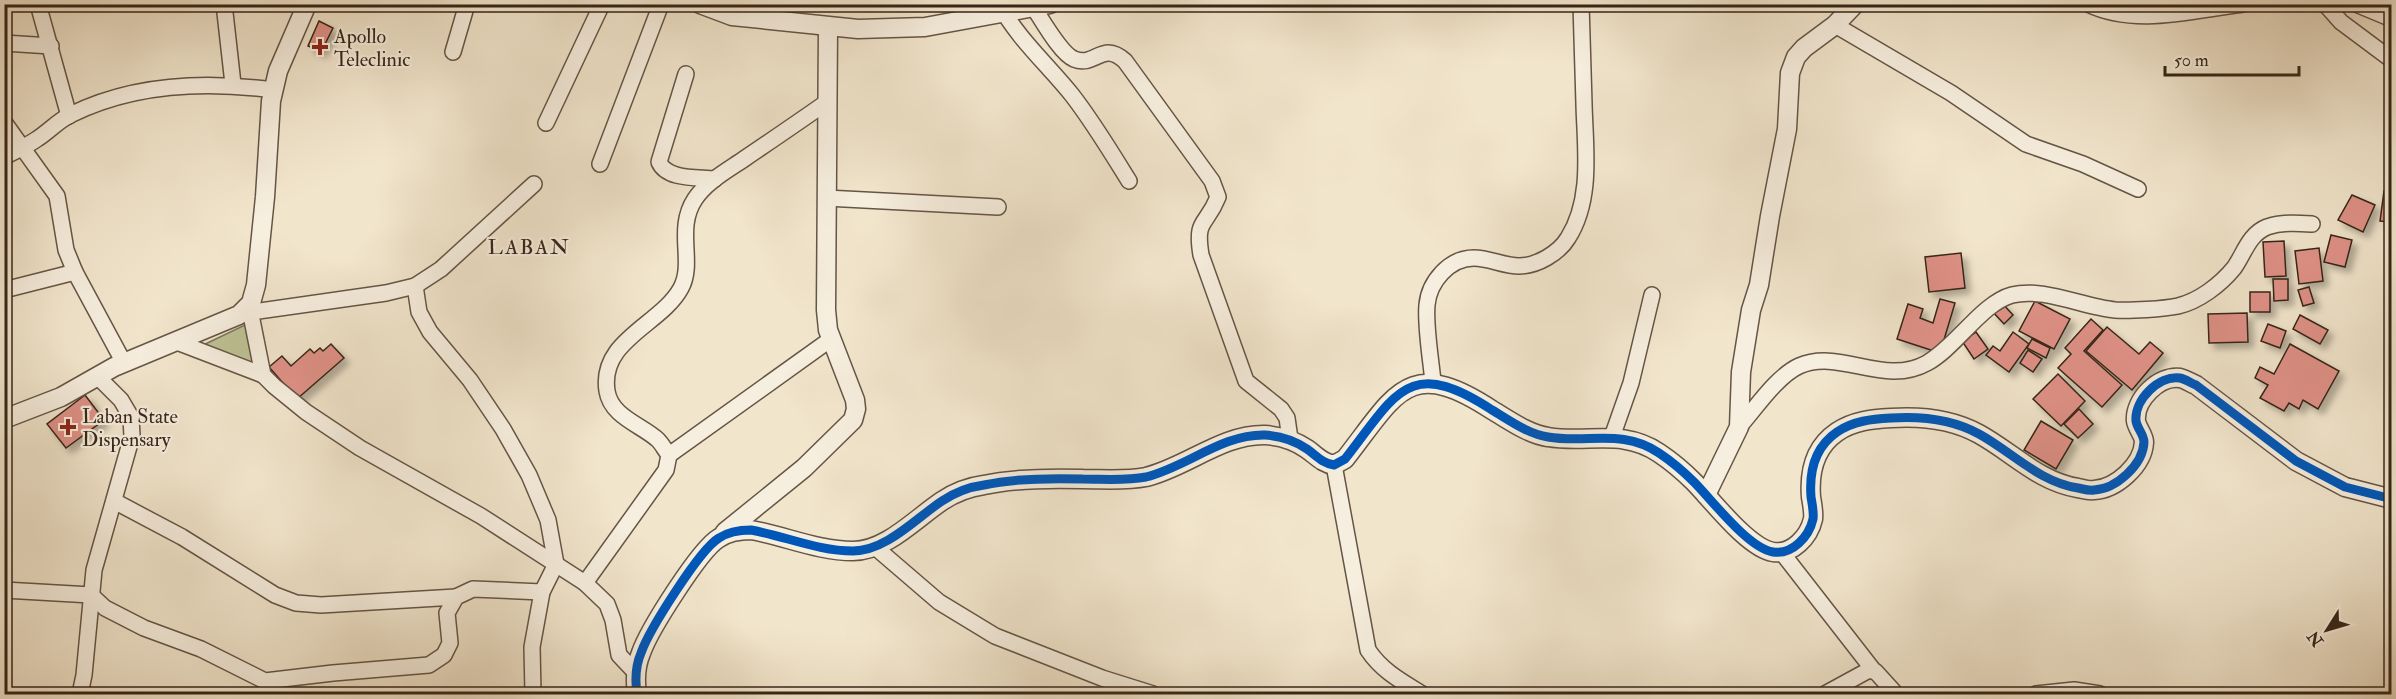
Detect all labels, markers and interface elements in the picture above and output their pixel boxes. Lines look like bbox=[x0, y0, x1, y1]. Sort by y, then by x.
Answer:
place label: Apollo Teleclinic bbox=[333, 24, 410, 72]
marker: Apollo Teleclinic bbox=[311, 38, 329, 56]
scale bar bbox=[2165, 39, 2298, 77]
text: 50 m bbox=[2174, 49, 2209, 72]
district label: LABAN bbox=[488, 234, 570, 261]
place label: Laban State Dispensary bbox=[82, 404, 178, 453]
marker: Laban State Dispensary bbox=[59, 418, 77, 436]
north arrow bbox=[2297, 600, 2357, 660]
text: N bbox=[2303, 626, 2329, 651]

